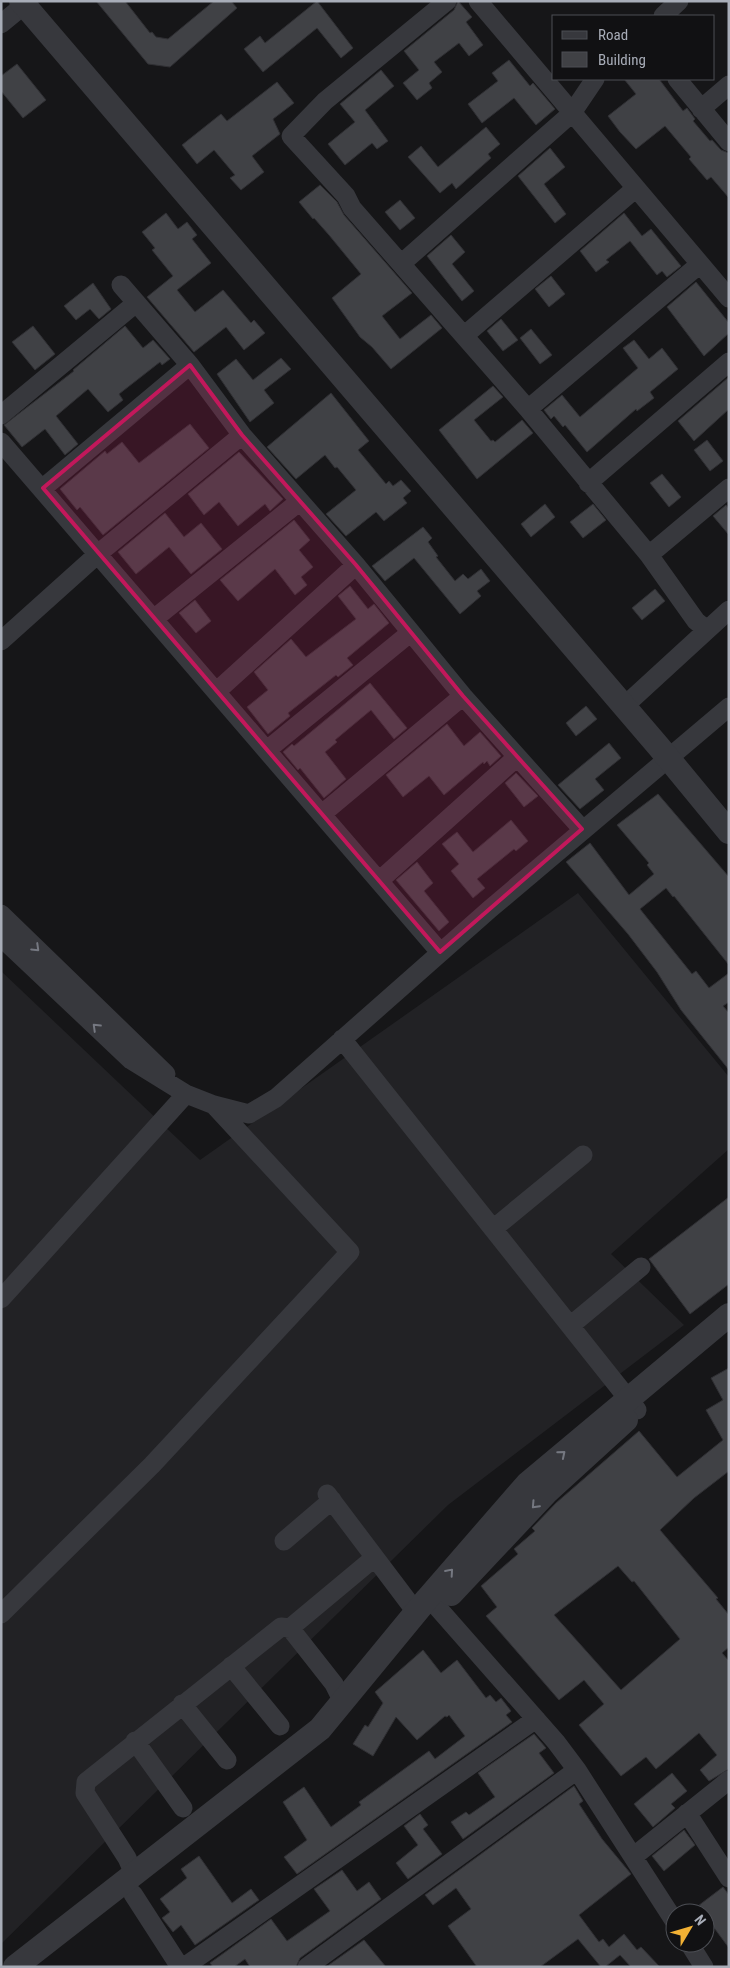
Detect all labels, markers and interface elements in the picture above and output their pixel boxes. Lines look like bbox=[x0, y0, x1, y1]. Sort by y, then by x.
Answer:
legend bbox=[552, 15, 715, 80]
text: Road bbox=[598, 26, 628, 44]
text: Building bbox=[598, 51, 646, 69]
one-way arrow bbox=[31, 942, 40, 951]
one-way arrow bbox=[92, 1024, 101, 1033]
one-way arrow bbox=[556, 1451, 565, 1460]
one-way arrow bbox=[532, 1499, 541, 1508]
one-way arrow bbox=[445, 1568, 454, 1577]
north arrow bbox=[665, 1903, 715, 1953]
text: N bbox=[691, 1912, 709, 1928]

